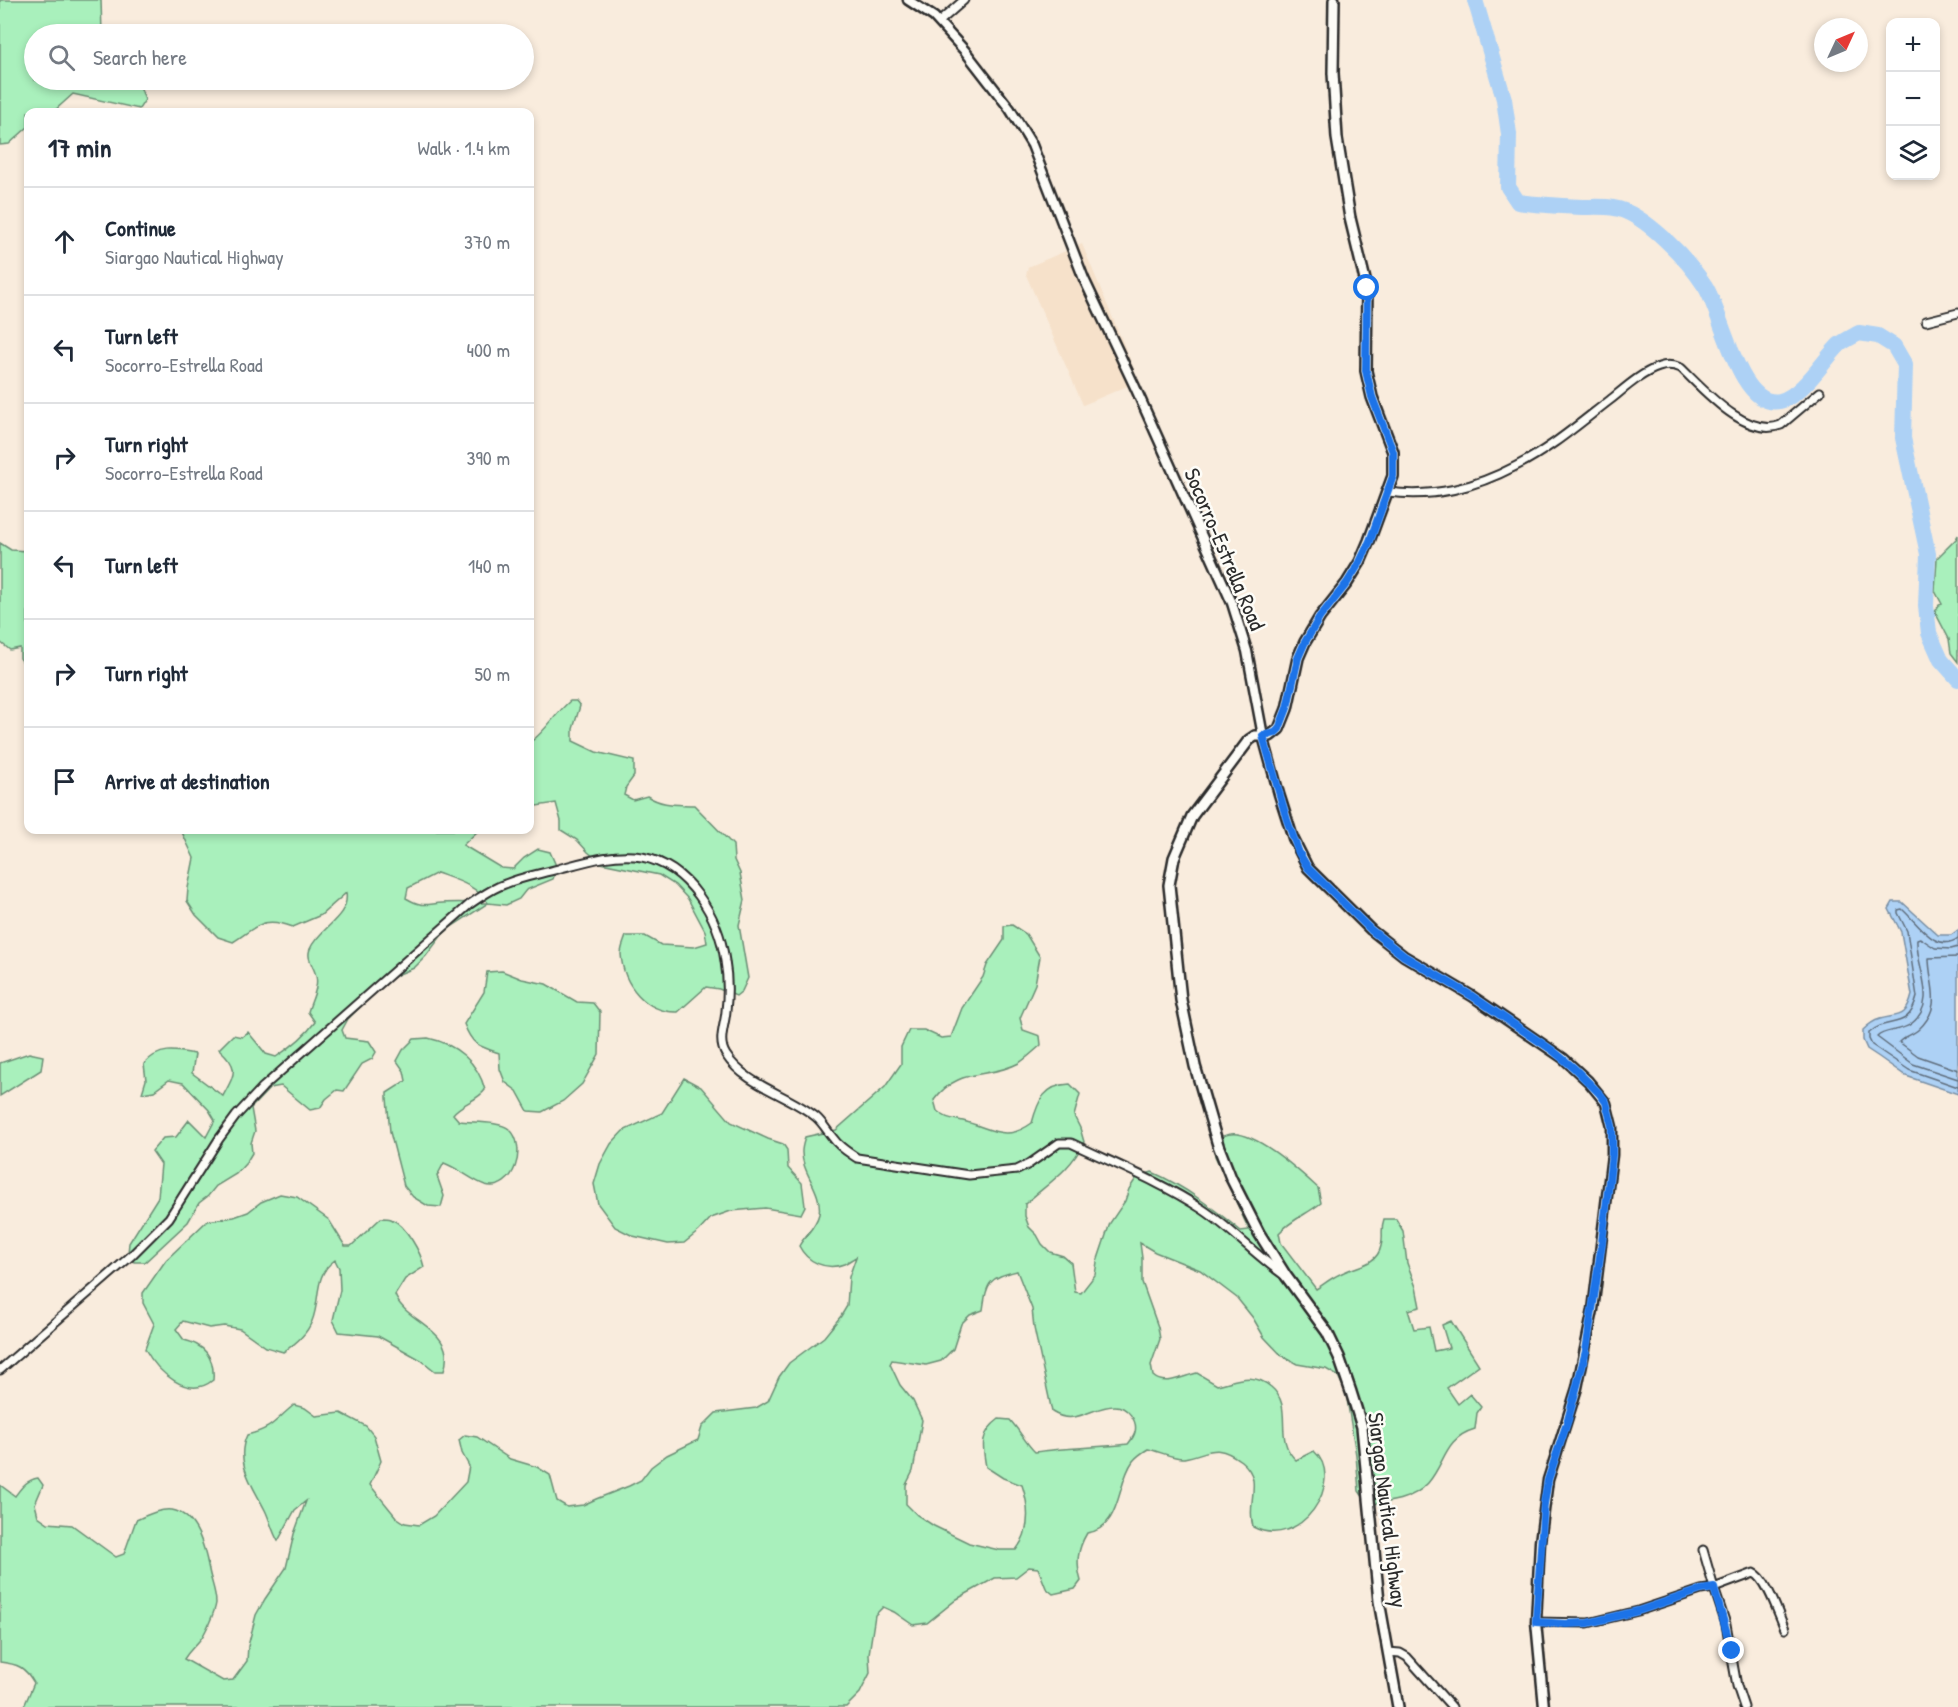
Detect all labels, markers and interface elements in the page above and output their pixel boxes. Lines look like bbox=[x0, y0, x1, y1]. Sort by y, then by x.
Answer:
north arrow bbox=[1814, 18, 1868, 72]
map controls bbox=[1886, 18, 1940, 180]
button: + bbox=[1886, 18, 1940, 72]
search box bbox=[24, 24, 534, 90]
icon: search bbox=[45, 41, 78, 74]
text: Search here bbox=[93, 42, 187, 72]
button: − bbox=[1886, 72, 1940, 126]
button: layers bbox=[1886, 126, 1940, 180]
text: 17 min bbox=[48, 130, 112, 165]
text: Walk · 1.4 km bbox=[417, 134, 510, 161]
text: Continue bbox=[105, 213, 176, 243]
icon: ahead bbox=[48, 225, 81, 258]
text: 370 m bbox=[464, 228, 510, 255]
text: Siargao Nautical Highway bbox=[105, 243, 284, 270]
route start bbox=[1353, 274, 1379, 300]
text: Turn left bbox=[105, 321, 178, 351]
icon: left bbox=[48, 333, 81, 366]
text: 400 m bbox=[466, 336, 510, 363]
text: Socorro-Estrella Road bbox=[105, 351, 263, 378]
text: Turn right bbox=[105, 429, 188, 459]
icon: right bbox=[48, 441, 81, 474]
text: 390 m bbox=[467, 444, 510, 471]
text: Socorro-Estrella Road bbox=[105, 459, 263, 486]
street label: Socorro-Estrella Road bbox=[1177, 463, 1273, 635]
icon: left bbox=[48, 549, 81, 582]
text: Turn left bbox=[105, 550, 178, 580]
text: 140 m bbox=[468, 552, 510, 579]
icon: right bbox=[48, 657, 81, 690]
text: Turn right bbox=[105, 658, 188, 688]
text: 50 m bbox=[474, 660, 510, 687]
icon: arrive bbox=[48, 765, 81, 798]
text: Arrive at destination bbox=[105, 766, 270, 796]
street label: Siargao Nautical Highway bbox=[1361, 1411, 1415, 1609]
route end bbox=[1718, 1637, 1744, 1663]

